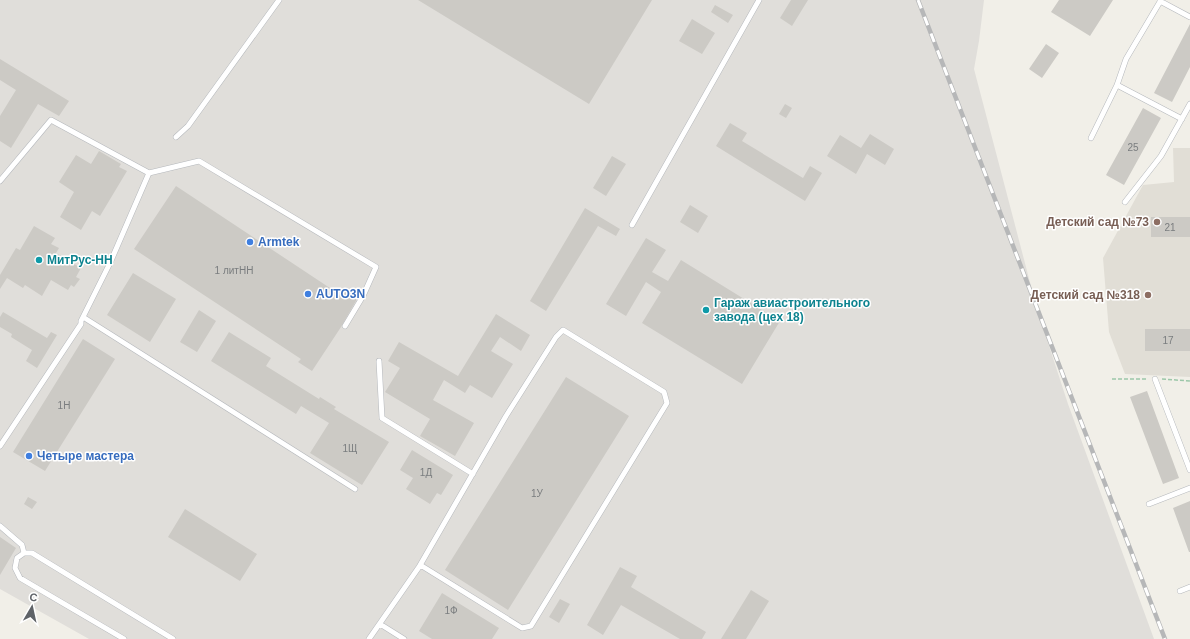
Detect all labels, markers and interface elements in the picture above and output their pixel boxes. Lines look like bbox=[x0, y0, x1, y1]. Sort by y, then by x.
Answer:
house number: 25 bbox=[1127, 142, 1139, 153]
place label: Детский сад №73 bbox=[1046, 215, 1149, 229]
marker: Детский сад №73 bbox=[1152, 217, 1162, 227]
house number: 21 bbox=[1164, 222, 1176, 233]
place label: Armtek bbox=[258, 235, 300, 249]
marker: Armtek bbox=[245, 237, 255, 247]
place label: МитРус-НН bbox=[47, 253, 113, 267]
marker: МитРус-НН bbox=[34, 255, 44, 265]
house number: 1 литНН bbox=[215, 265, 253, 276]
place label: AUTO3N bbox=[316, 287, 365, 301]
place label: Детский сад №318 bbox=[1030, 288, 1140, 302]
marker: AUTO3N bbox=[303, 289, 313, 299]
marker: Детский сад №318 bbox=[1143, 290, 1153, 300]
place label: Гараж авиастроительного завода (цех 18) bbox=[714, 296, 870, 324]
marker: Гараж авиастроительного завода (цех 18) bbox=[701, 305, 711, 315]
house number: 17 bbox=[1162, 335, 1174, 346]
house number: 1Н bbox=[58, 400, 70, 411]
house number: 1Щ bbox=[343, 443, 357, 454]
place label: Четыре мастера bbox=[37, 449, 134, 463]
marker: Четыре мастера bbox=[24, 451, 34, 461]
house number: 1Д bbox=[420, 467, 432, 478]
house number: 1У bbox=[531, 488, 544, 499]
north arrow bbox=[12, 587, 52, 627]
text: С bbox=[29, 591, 38, 604]
house number: 1Ф bbox=[444, 605, 458, 616]

